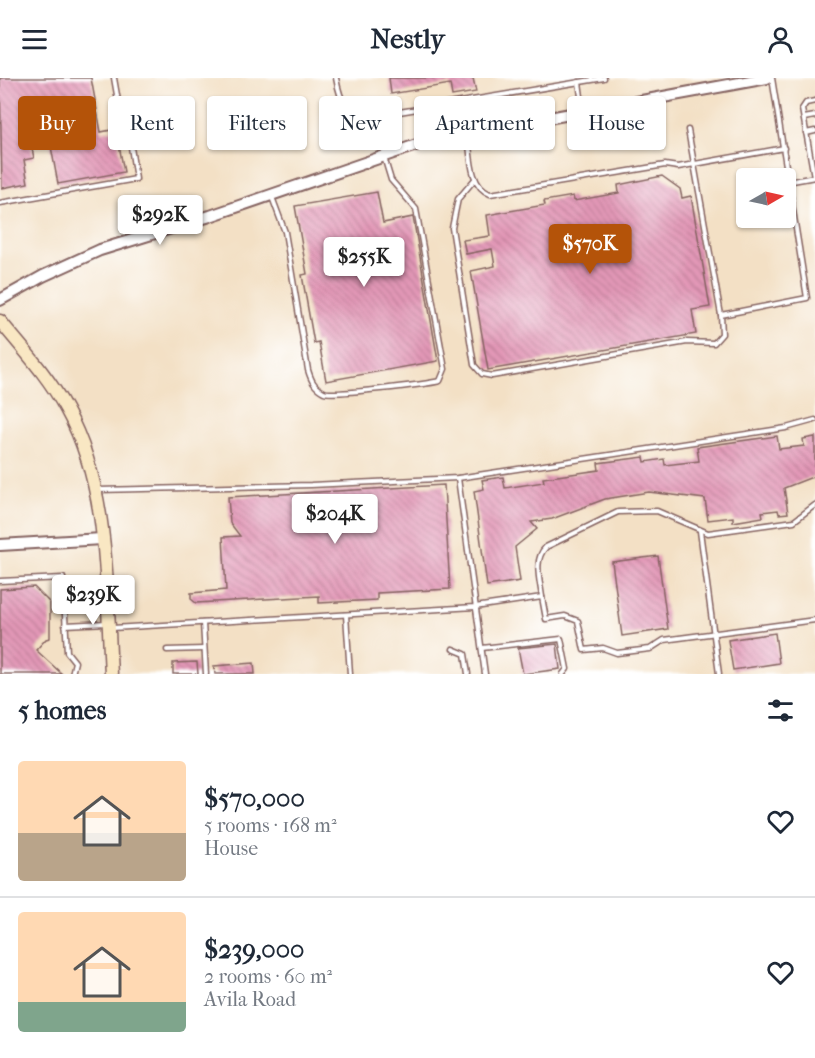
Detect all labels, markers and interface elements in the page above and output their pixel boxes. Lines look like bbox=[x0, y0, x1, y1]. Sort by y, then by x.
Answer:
icon: menu bbox=[18, 23, 51, 56]
text: Nestly bbox=[370, 23, 445, 55]
icon: person bbox=[764, 23, 797, 56]
chip: Buy bbox=[18, 96, 96, 150]
chip: Rent bbox=[108, 96, 195, 150]
chip: Filters bbox=[207, 96, 307, 150]
chip: New bbox=[319, 96, 402, 150]
chip: Apartment bbox=[414, 96, 555, 150]
chip: House bbox=[567, 96, 666, 150]
north arrow bbox=[736, 168, 796, 228]
map controls bbox=[736, 168, 796, 228]
pin: $292K bbox=[118, 195, 202, 246]
text: $292K bbox=[132, 203, 188, 226]
pin: $570K bbox=[548, 224, 632, 275]
text: $570K bbox=[563, 232, 617, 255]
pin: $255K bbox=[322, 237, 406, 288]
text: $255K bbox=[337, 245, 391, 268]
pin: $204K bbox=[293, 494, 377, 545]
text: $204K bbox=[306, 502, 364, 525]
pin: $239K bbox=[51, 575, 135, 626]
text: $239K bbox=[66, 583, 120, 606]
icon: filters bbox=[764, 694, 797, 727]
text: 5 homes bbox=[18, 695, 106, 726]
text: $570,000 bbox=[204, 783, 305, 814]
icon: home bbox=[66, 785, 138, 857]
icon: heart bbox=[764, 805, 797, 838]
text: 5 rooms · 168 m² bbox=[204, 814, 337, 837]
text: House bbox=[204, 837, 258, 860]
text: $239,000 bbox=[204, 934, 304, 965]
icon: home bbox=[66, 936, 138, 1008]
icon: heart bbox=[764, 956, 797, 989]
text: 2 rooms · 60 m² bbox=[204, 965, 332, 988]
text: Avila Road bbox=[204, 988, 296, 1011]

